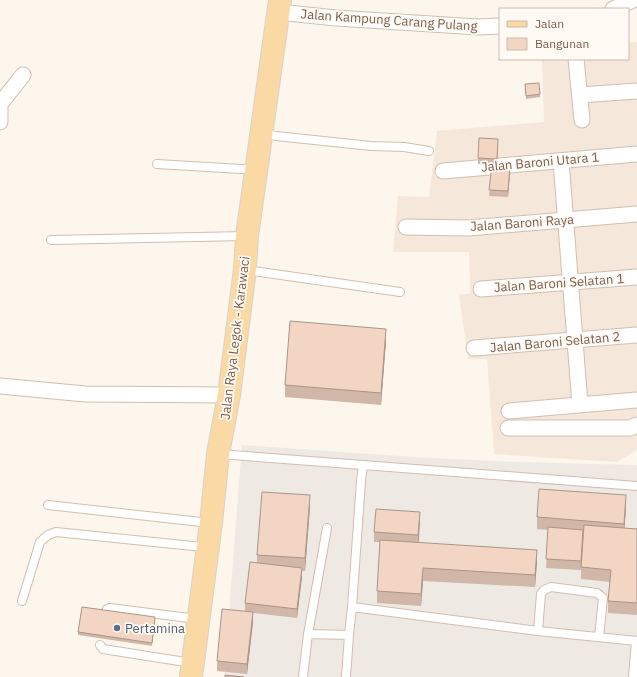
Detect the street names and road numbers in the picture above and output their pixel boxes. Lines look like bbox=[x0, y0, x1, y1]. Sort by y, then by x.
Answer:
street label: Jalan Kampung Carang Pulang bbox=[300, 5, 478, 35]
street label: Jalan Baroni Utara 1 bbox=[480, 148, 600, 176]
street label: Jalan Baroni Raya bbox=[470, 211, 574, 235]
street label: Jalan Raya Legok - Karawaci bbox=[217, 255, 253, 421]
street label: Jalan Baroni Selatan 1 bbox=[493, 270, 625, 296]
street label: Jalan Baroni Selatan 2 bbox=[489, 328, 621, 356]

